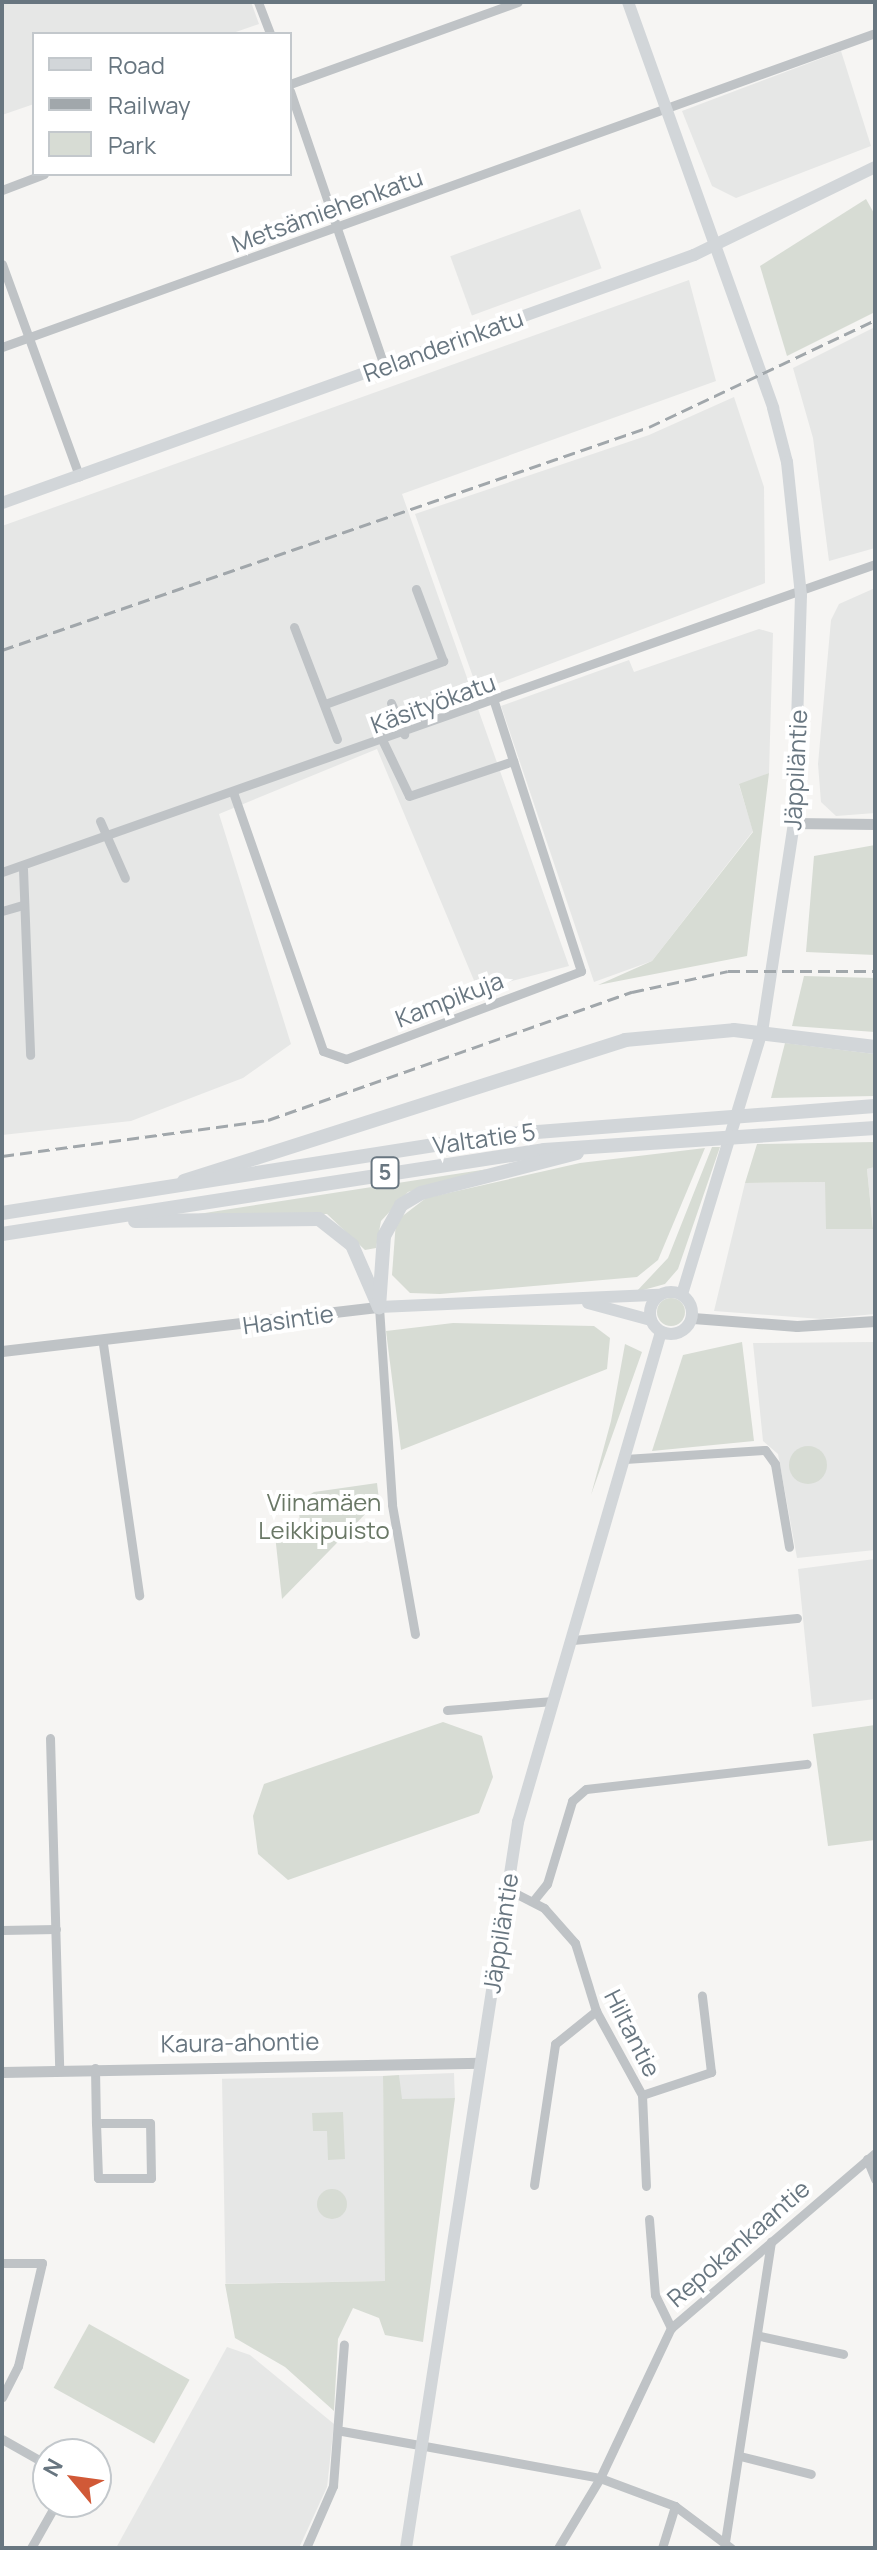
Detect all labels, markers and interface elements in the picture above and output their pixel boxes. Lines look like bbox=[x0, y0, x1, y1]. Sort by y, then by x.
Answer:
legend bbox=[32, 32, 292, 176]
text: Road bbox=[108, 48, 165, 81]
text: Railway bbox=[108, 88, 191, 121]
text: Park bbox=[108, 128, 156, 161]
street label: Metsämiehenkatu bbox=[228, 162, 426, 258]
street label: Relanderinkatu bbox=[359, 303, 527, 387]
street label: Käsityökatu bbox=[367, 667, 499, 739]
street label: Jäppiläntie bbox=[777, 709, 813, 831]
street label: Kampikuja bbox=[391, 965, 507, 1033]
street label: Valtatie 5 bbox=[431, 1117, 537, 1159]
road number: 5 bbox=[369, 1155, 401, 1191]
street label: Hasintie bbox=[241, 1298, 335, 1340]
park label: Viinamäen Leikkipuisto bbox=[258, 1488, 390, 1544]
street label: Jäppiläntie bbox=[476, 1871, 524, 1995]
street label: Hiltantie bbox=[599, 1985, 667, 2081]
street label: Kaura-ahontie bbox=[160, 2026, 320, 2058]
street label: Repokankaantie bbox=[661, 2173, 815, 2313]
north arrow bbox=[32, 2438, 112, 2518]
text: N bbox=[36, 2453, 70, 2482]

